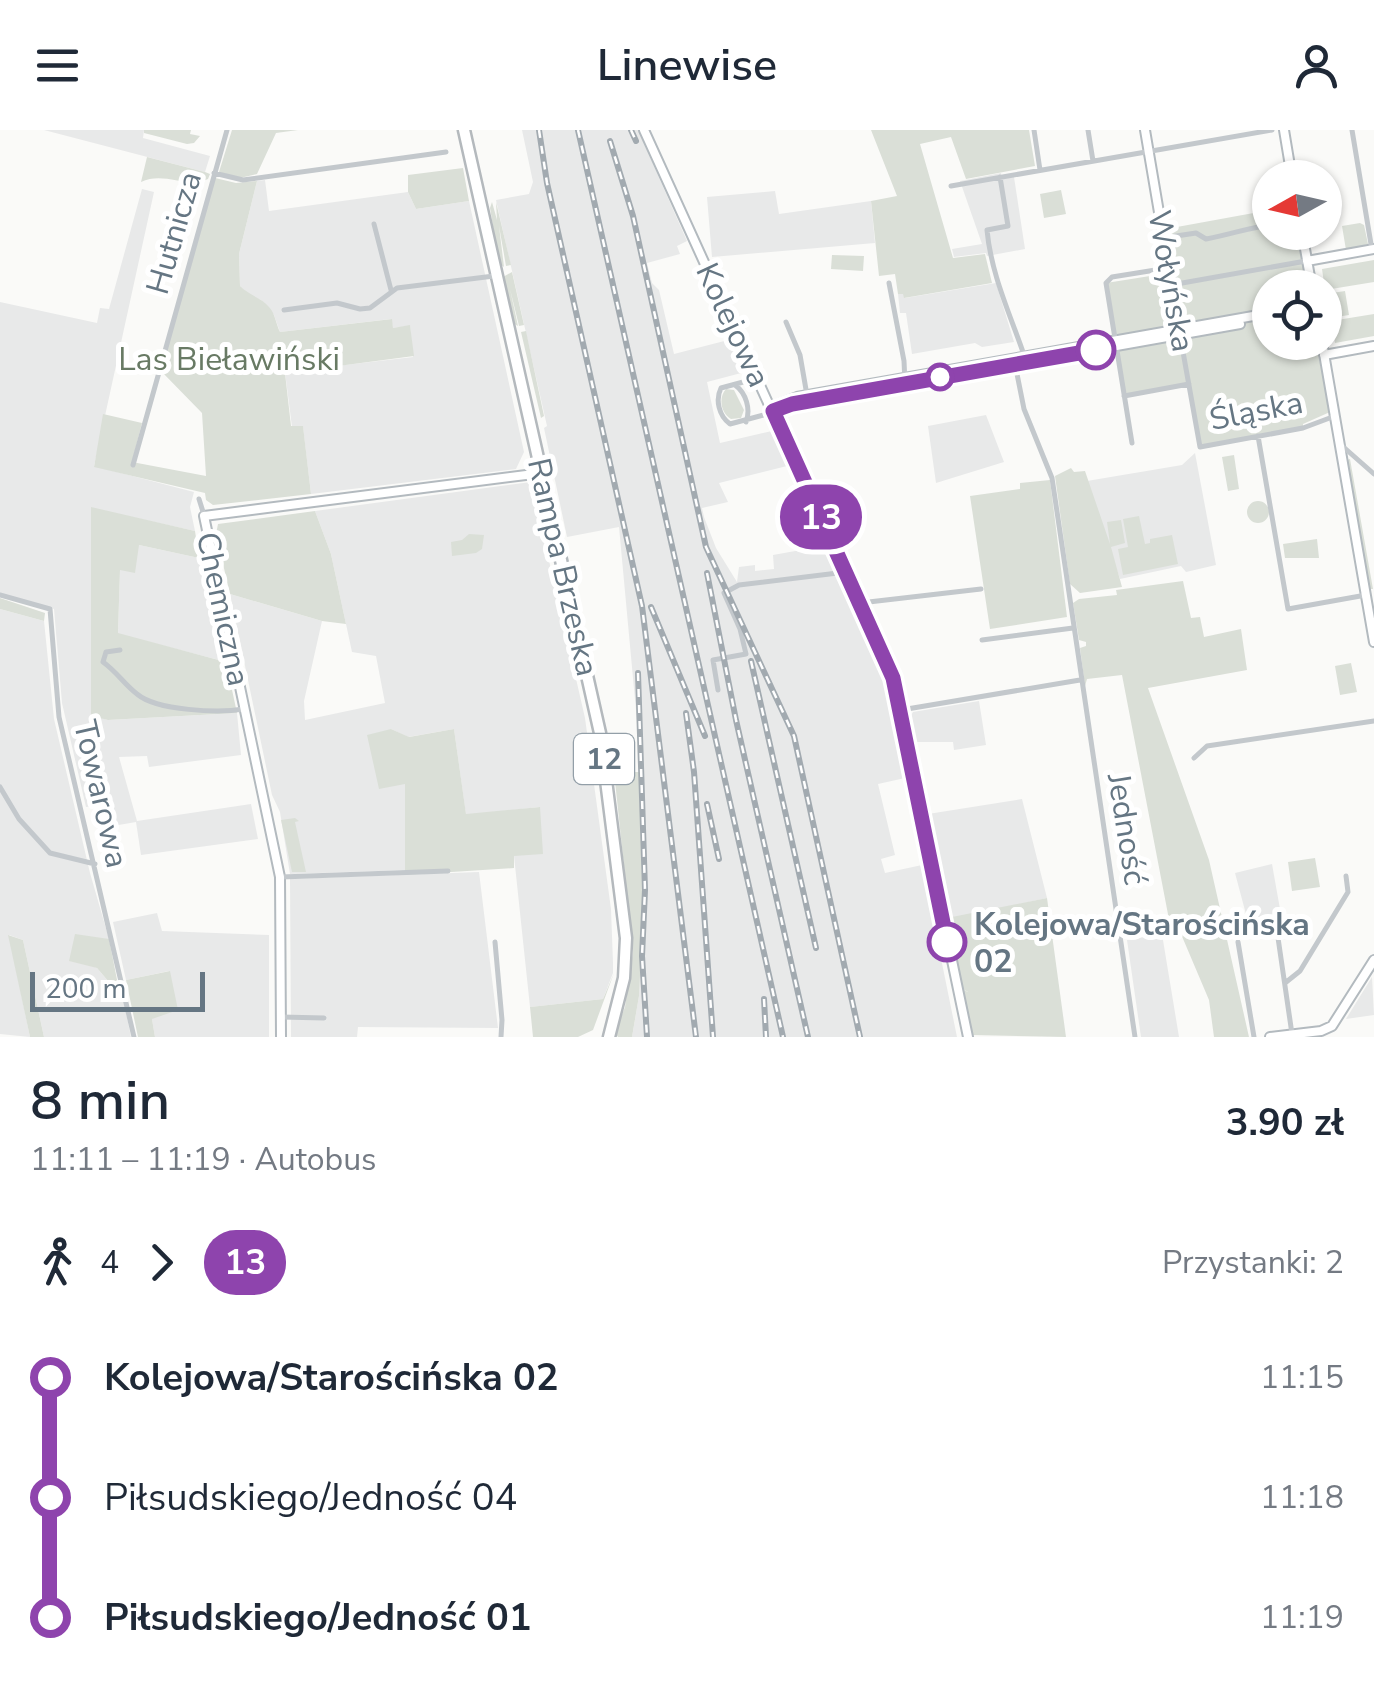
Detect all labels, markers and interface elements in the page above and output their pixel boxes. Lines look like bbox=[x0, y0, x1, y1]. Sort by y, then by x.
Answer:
text: Linewise bbox=[597, 35, 777, 96]
icon: menu bbox=[30, 38, 85, 93]
icon: person bbox=[1289, 38, 1344, 93]
north arrow bbox=[1252, 160, 1342, 250]
map controls bbox=[1252, 160, 1342, 360]
street label: Hutnicza bbox=[136, 167, 212, 299]
street label: Wołyńska bbox=[1137, 207, 1205, 355]
street label: Kolejowa bbox=[686, 256, 780, 394]
button: locate bbox=[1252, 270, 1342, 360]
unlabelled marker bbox=[1077, 331, 1115, 369]
park label: Las Bieławiński bbox=[118, 338, 340, 381]
unlabelled marker bbox=[927, 364, 953, 390]
street label: Śląska bbox=[1206, 381, 1306, 441]
street label: Rampa Brzeska bbox=[517, 454, 609, 680]
line badge: 13 bbox=[776, 484, 866, 550]
text: 13 bbox=[800, 494, 842, 541]
street label: Chemiczna bbox=[186, 528, 260, 690]
street label: Towarowa bbox=[63, 716, 139, 872]
road number: 12 bbox=[574, 734, 634, 784]
street label: Jedność bbox=[1097, 769, 1157, 888]
place label: Kolejowa/Starościńska 02 bbox=[974, 903, 1310, 983]
marker: Kolejowa/Starościńska 02 bbox=[928, 923, 966, 961]
scale bar bbox=[30, 967, 205, 1011]
text: 200 m bbox=[45, 970, 127, 1008]
text: 8 min bbox=[30, 1063, 170, 1138]
text: 3.90 zł bbox=[1226, 1097, 1344, 1148]
text: 11:11 – 11:19 · Autobus bbox=[30, 1138, 377, 1181]
icon: walk bbox=[30, 1235, 85, 1290]
icon: forward bbox=[134, 1235, 189, 1290]
text: 13 bbox=[224, 1239, 266, 1286]
text: 4 bbox=[100, 1241, 119, 1284]
text: Przystanki: 2 bbox=[1162, 1241, 1344, 1284]
text: Kolejowa/Starościńska 02 bbox=[104, 1352, 559, 1403]
text: 11:15 bbox=[1260, 1356, 1344, 1399]
text: Piłsudskiego/Jedność 04 bbox=[104, 1472, 517, 1523]
text: 11:18 bbox=[1260, 1476, 1344, 1519]
text: Piłsudskiego/Jedność 01 bbox=[104, 1592, 532, 1643]
text: 11:19 bbox=[1260, 1596, 1344, 1639]

